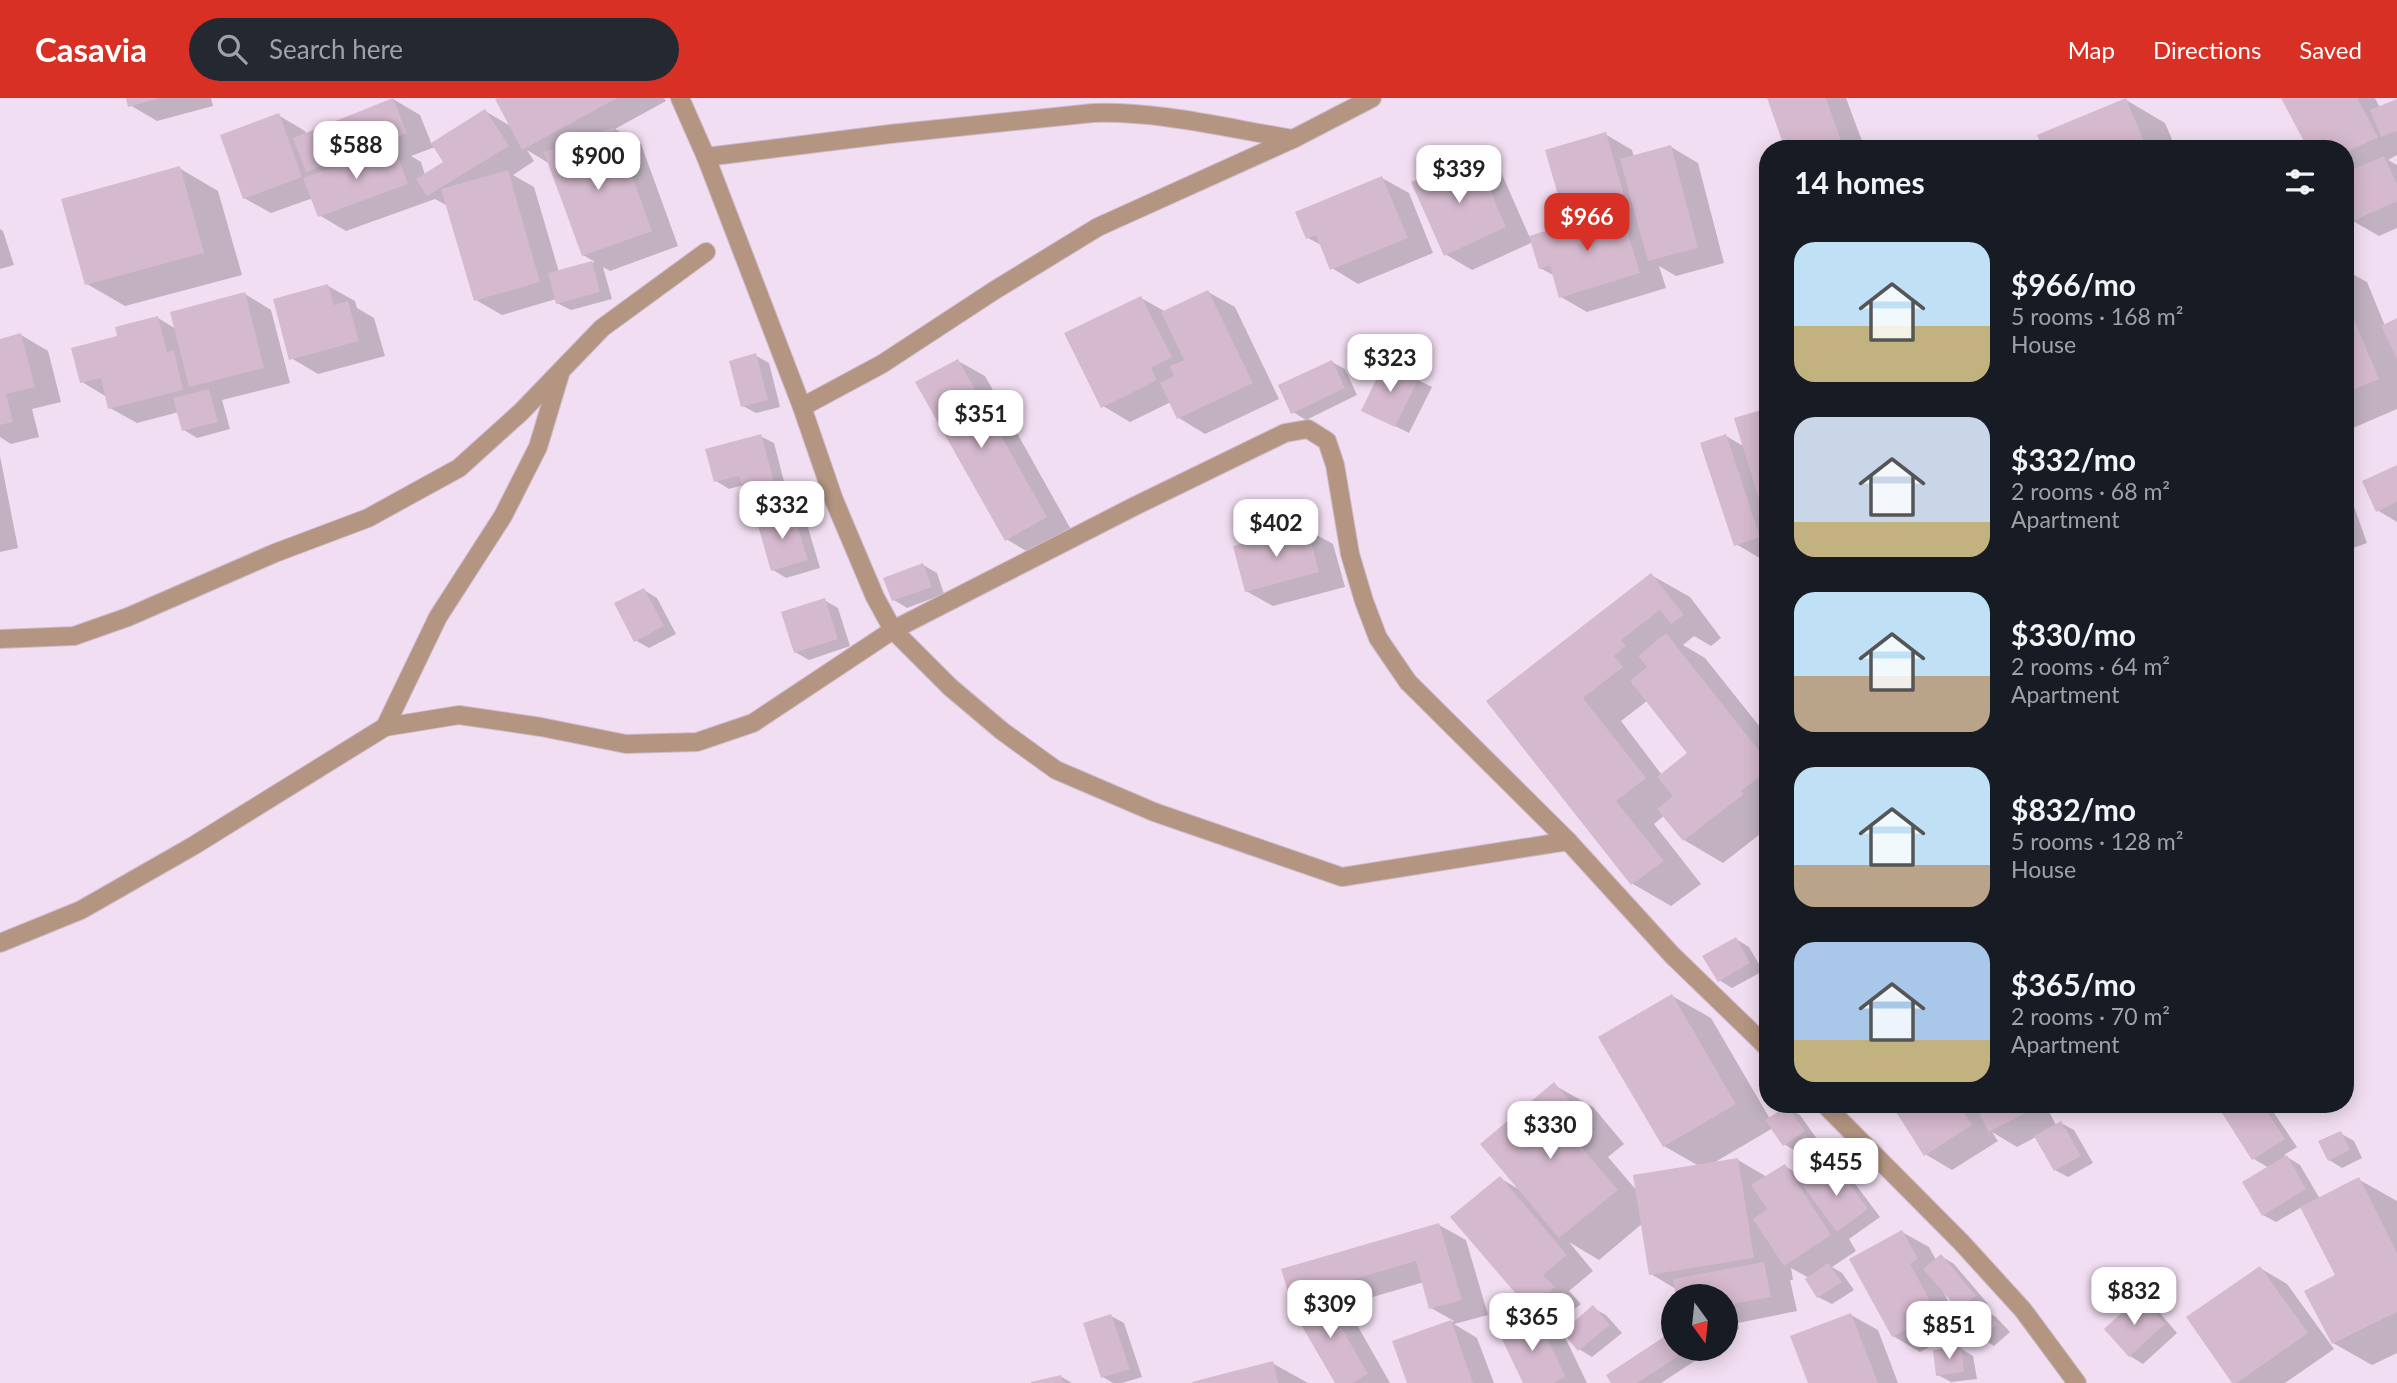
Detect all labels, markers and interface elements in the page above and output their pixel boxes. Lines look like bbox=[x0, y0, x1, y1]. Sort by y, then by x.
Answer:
search box bbox=[189, 18, 679, 81]
text: Casavia bbox=[35, 29, 147, 69]
icon: search bbox=[213, 30, 251, 68]
text: Search here bbox=[269, 33, 403, 65]
text: Map bbox=[2068, 35, 2115, 64]
text: Directions bbox=[2153, 35, 2261, 64]
text: Saved bbox=[2299, 35, 2362, 64]
pin: $588 bbox=[315, 122, 397, 181]
text: $588 bbox=[329, 130, 383, 158]
pin: $900 bbox=[557, 132, 639, 192]
text: $900 bbox=[571, 141, 625, 169]
pin: $339 bbox=[1418, 146, 1500, 205]
text: $339 bbox=[1432, 154, 1486, 182]
icon: filters bbox=[2281, 163, 2319, 201]
text: 14 homes bbox=[1794, 164, 1925, 200]
pin: $966 bbox=[1546, 194, 1628, 253]
text: $966 bbox=[1560, 202, 1614, 230]
text: $966/mo bbox=[2011, 266, 2136, 302]
icon: home bbox=[1850, 270, 1934, 354]
text: 5 rooms · 168 m² bbox=[2011, 302, 2183, 330]
text: House bbox=[2011, 330, 2076, 358]
pin: $323 bbox=[1349, 334, 1431, 394]
text: $323 bbox=[1363, 343, 1417, 371]
pin: $351 bbox=[940, 390, 1022, 450]
text: $351 bbox=[954, 399, 1008, 427]
text: $332/mo bbox=[2011, 441, 2136, 477]
icon: home bbox=[1850, 445, 1934, 529]
text: 2 rooms · 68 m² bbox=[2011, 477, 2170, 505]
pin: $332 bbox=[741, 482, 823, 541]
text: $332 bbox=[755, 490, 809, 518]
pin: $402 bbox=[1235, 500, 1317, 559]
text: Apartment bbox=[2011, 505, 2119, 533]
text: $402 bbox=[1249, 508, 1303, 536]
text: $330/mo bbox=[2011, 616, 2136, 652]
icon: home bbox=[1850, 620, 1934, 704]
text: 2 rooms · 64 m² bbox=[2011, 652, 2170, 680]
text: Apartment bbox=[2011, 680, 2119, 708]
text: $832/mo bbox=[2011, 791, 2136, 827]
icon: home bbox=[1850, 795, 1934, 879]
text: 5 rooms · 128 m² bbox=[2011, 827, 2183, 855]
text: House bbox=[2011, 855, 2076, 883]
text: $365/mo bbox=[2011, 966, 2136, 1002]
icon: home bbox=[1850, 970, 1934, 1054]
text: 2 rooms · 70 m² bbox=[2011, 1002, 2170, 1030]
text: Apartment bbox=[2011, 1030, 2119, 1058]
pin: $330 bbox=[1509, 1102, 1591, 1161]
text: $330 bbox=[1523, 1110, 1577, 1138]
pin: $455 bbox=[1795, 1138, 1877, 1198]
text: $455 bbox=[1809, 1147, 1863, 1175]
pin: $832 bbox=[2093, 1268, 2175, 1327]
text: $832 bbox=[2107, 1276, 2161, 1304]
pin: $309 bbox=[1289, 1280, 1371, 1340]
north arrow bbox=[1661, 1284, 1738, 1362]
map controls bbox=[1661, 1284, 1738, 1361]
text: $309 bbox=[1303, 1289, 1357, 1317]
pin: $365 bbox=[1491, 1294, 1573, 1353]
text: $365 bbox=[1505, 1302, 1559, 1330]
pin: $851 bbox=[1908, 1302, 1990, 1361]
text: $851 bbox=[1922, 1310, 1976, 1338]

